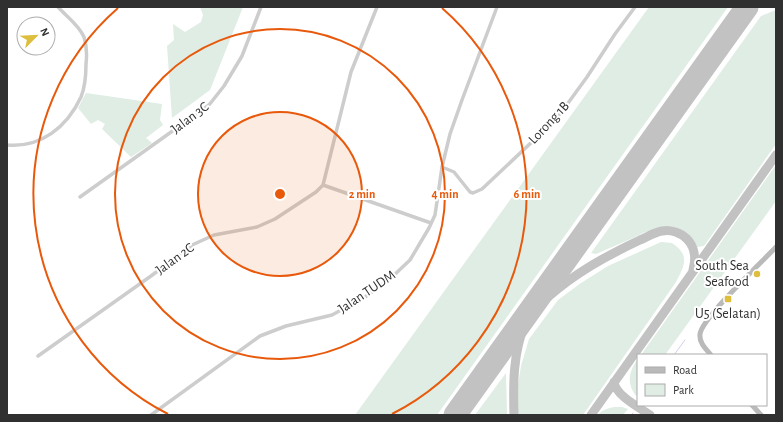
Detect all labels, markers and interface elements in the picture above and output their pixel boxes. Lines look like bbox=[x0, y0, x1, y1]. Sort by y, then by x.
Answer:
north arrow bbox=[16, 16, 56, 56]
text: N bbox=[38, 26, 51, 38]
street label: Jalan 3C bbox=[169, 99, 211, 137]
street label: Lorong 1B bbox=[526, 99, 572, 147]
centre of rings bbox=[273, 187, 287, 201]
text: 2 min bbox=[349, 188, 375, 200]
text: 4 min bbox=[431, 188, 459, 200]
text: 6 min bbox=[514, 188, 540, 200]
street label: Jalan 2C bbox=[153, 241, 197, 277]
place label: South Sea Seafood bbox=[695, 259, 750, 289]
street label: Jalan TUDM bbox=[336, 268, 398, 316]
marker: South Sea Seafood bbox=[752, 269, 762, 279]
marker: U5 (Selatan) bbox=[723, 294, 733, 304]
place label: U5 (Selatan) bbox=[695, 307, 761, 321]
legend bbox=[637, 354, 767, 406]
text: Road bbox=[673, 364, 697, 376]
text: Park bbox=[673, 384, 694, 396]

